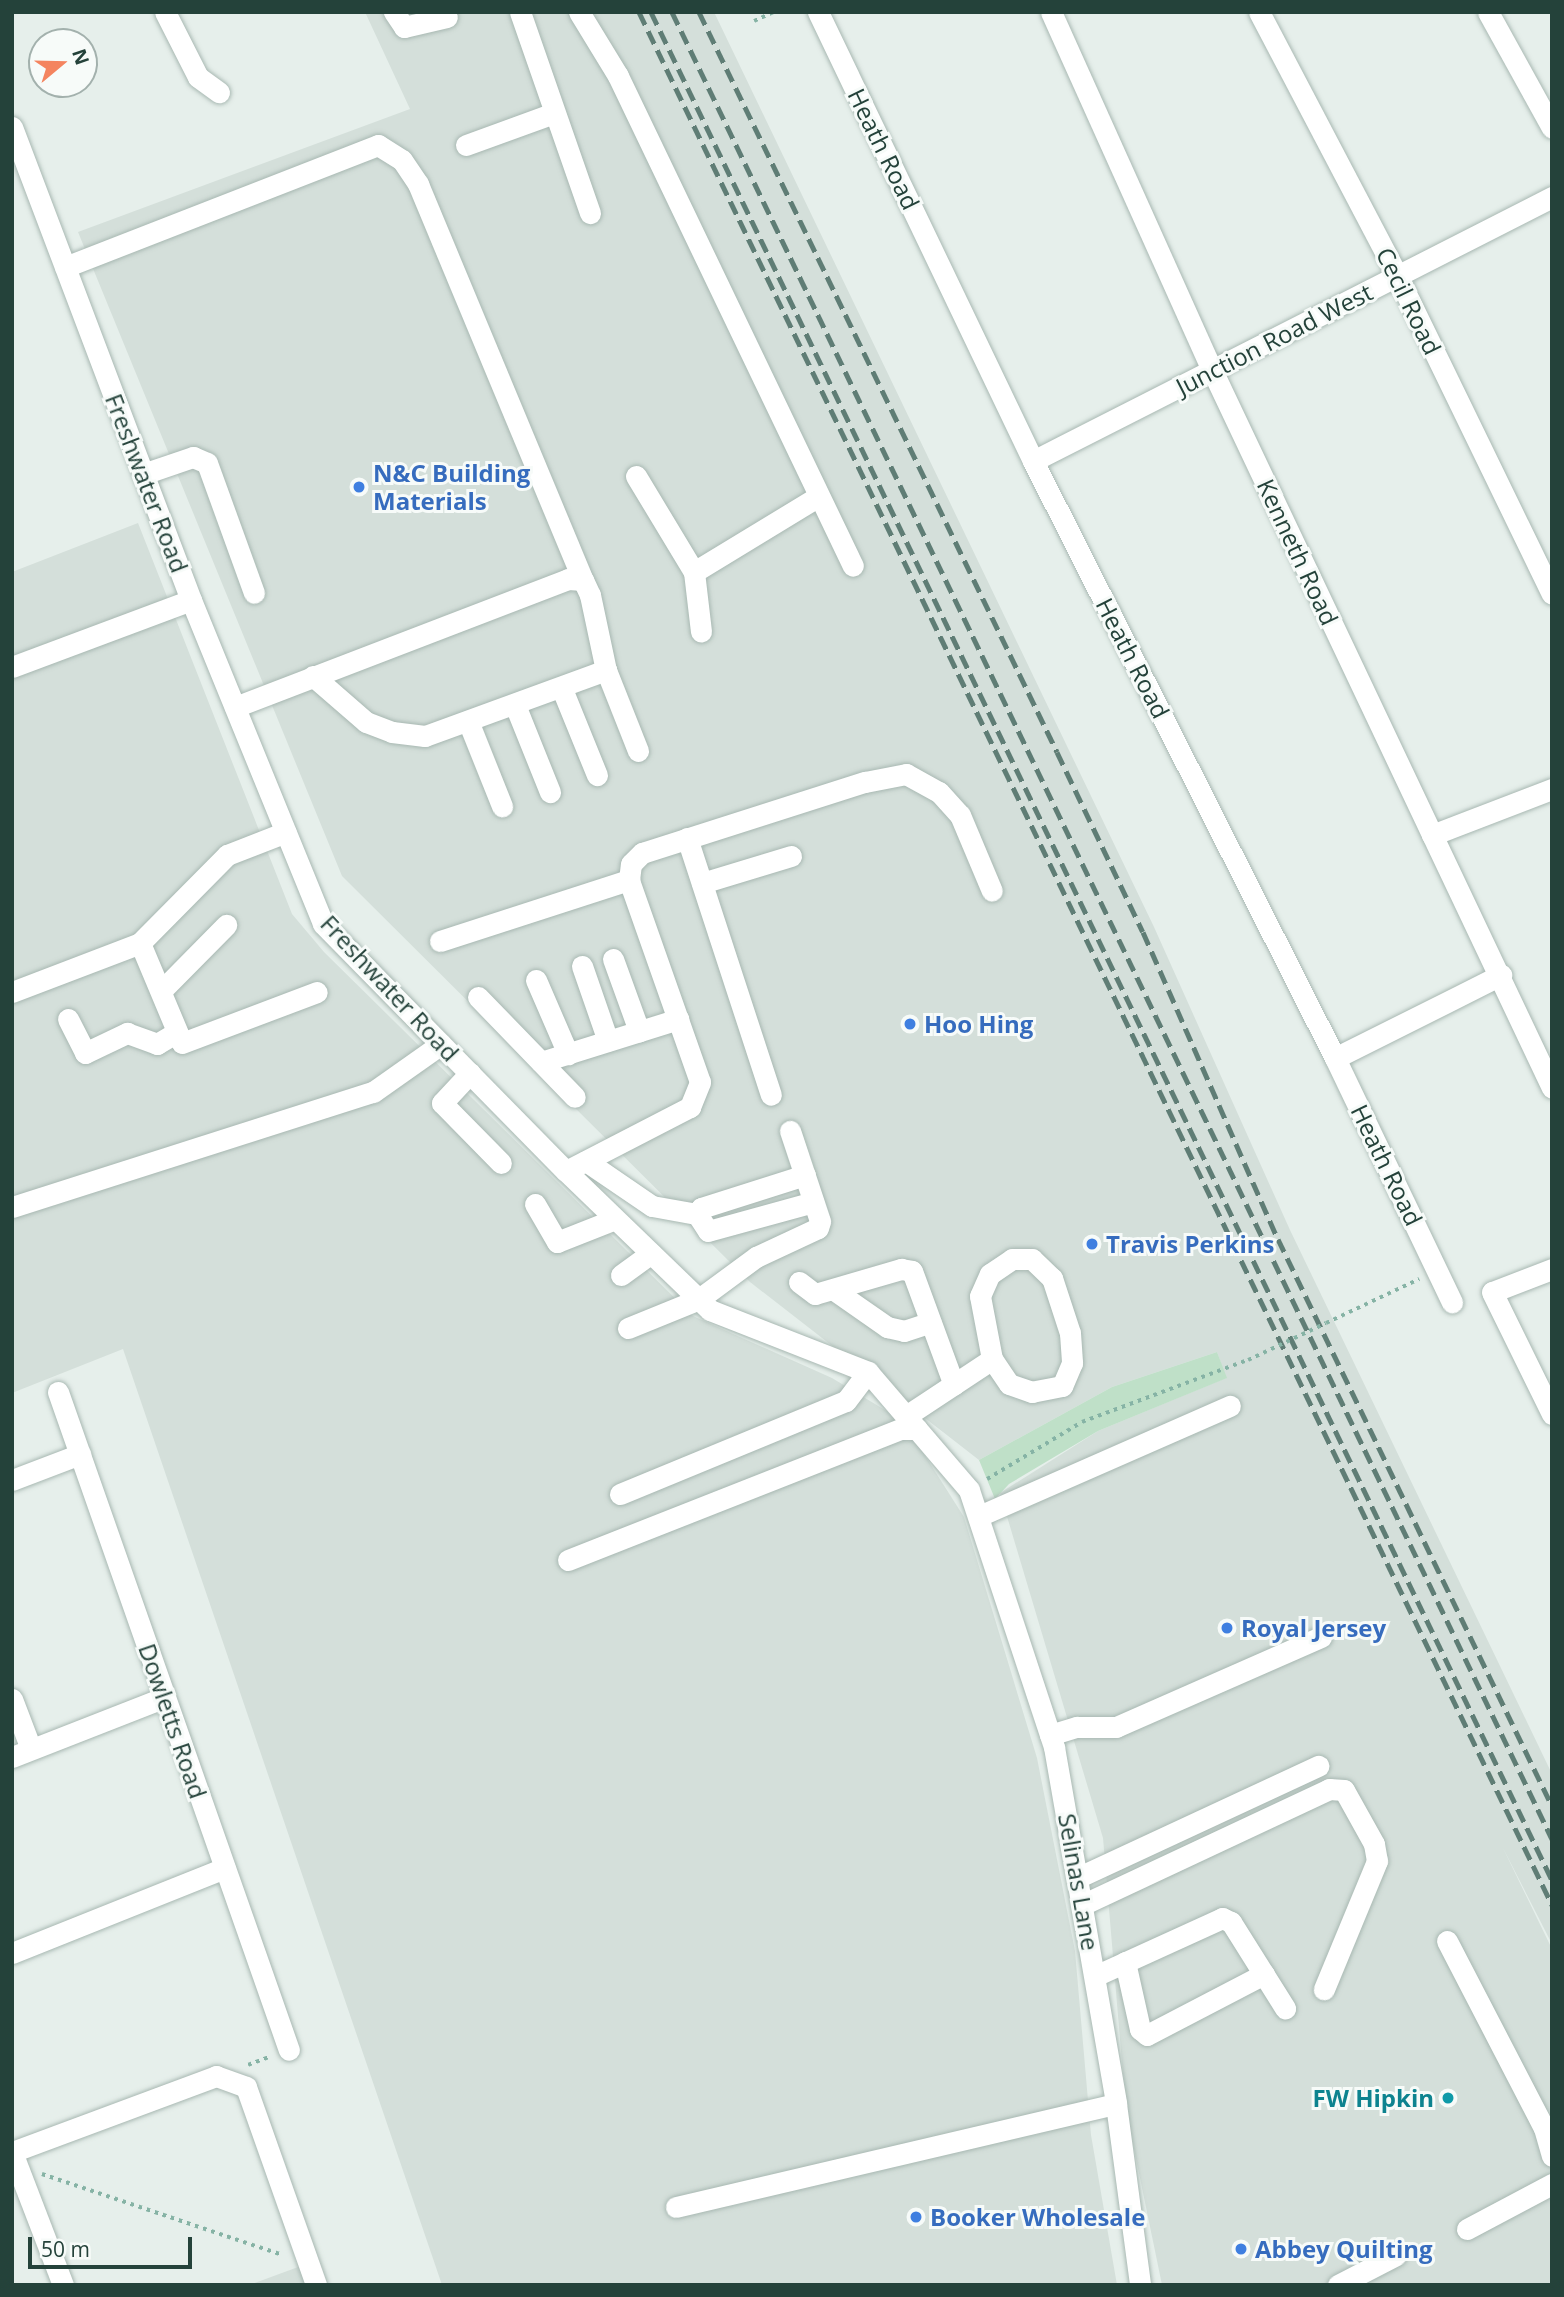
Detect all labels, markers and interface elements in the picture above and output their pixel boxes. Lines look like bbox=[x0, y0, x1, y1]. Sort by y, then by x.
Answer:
north arrow bbox=[28, 28, 98, 98]
text: N bbox=[66, 45, 96, 68]
street label: Heath Road bbox=[842, 84, 926, 214]
street label: Cecil Road bbox=[1371, 243, 1447, 359]
street label: Junction Road West bbox=[1171, 277, 1377, 401]
street label: Freshwater Road bbox=[100, 390, 194, 576]
place label: N&C Building Materials bbox=[373, 459, 530, 515]
street label: Kenneth Road bbox=[1252, 474, 1344, 630]
marker: N&C Building Materials bbox=[351, 479, 367, 495]
street label: Heath Road bbox=[1090, 593, 1176, 723]
street label: Freshwater Road bbox=[315, 909, 465, 1067]
place label: Hoo Hing bbox=[924, 1010, 1033, 1038]
marker: Hoo Hing bbox=[902, 1016, 918, 1032]
street label: Heath Road bbox=[1345, 1100, 1429, 1230]
place label: Travis Perkins bbox=[1106, 1230, 1274, 1258]
marker: Travis Perkins bbox=[1084, 1236, 1100, 1252]
place label: Royal Jersey bbox=[1241, 1614, 1386, 1642]
marker: Royal Jersey bbox=[1219, 1620, 1235, 1636]
street label: Dowletts Road bbox=[133, 1640, 213, 1802]
street label: Selinas Lane bbox=[1053, 1811, 1105, 1953]
place label: FW Hipkin bbox=[1313, 2084, 1434, 2112]
marker: FW Hipkin bbox=[1440, 2090, 1456, 2106]
place label: Booker Wholesale bbox=[930, 2203, 1145, 2231]
marker: Booker Wholesale bbox=[908, 2209, 924, 2225]
scale bar bbox=[32, 2224, 196, 2268]
text: 50 m bbox=[41, 2235, 90, 2263]
place label: Abbey Quilting bbox=[1255, 2235, 1433, 2263]
marker: Abbey Quilting bbox=[1233, 2241, 1249, 2257]

